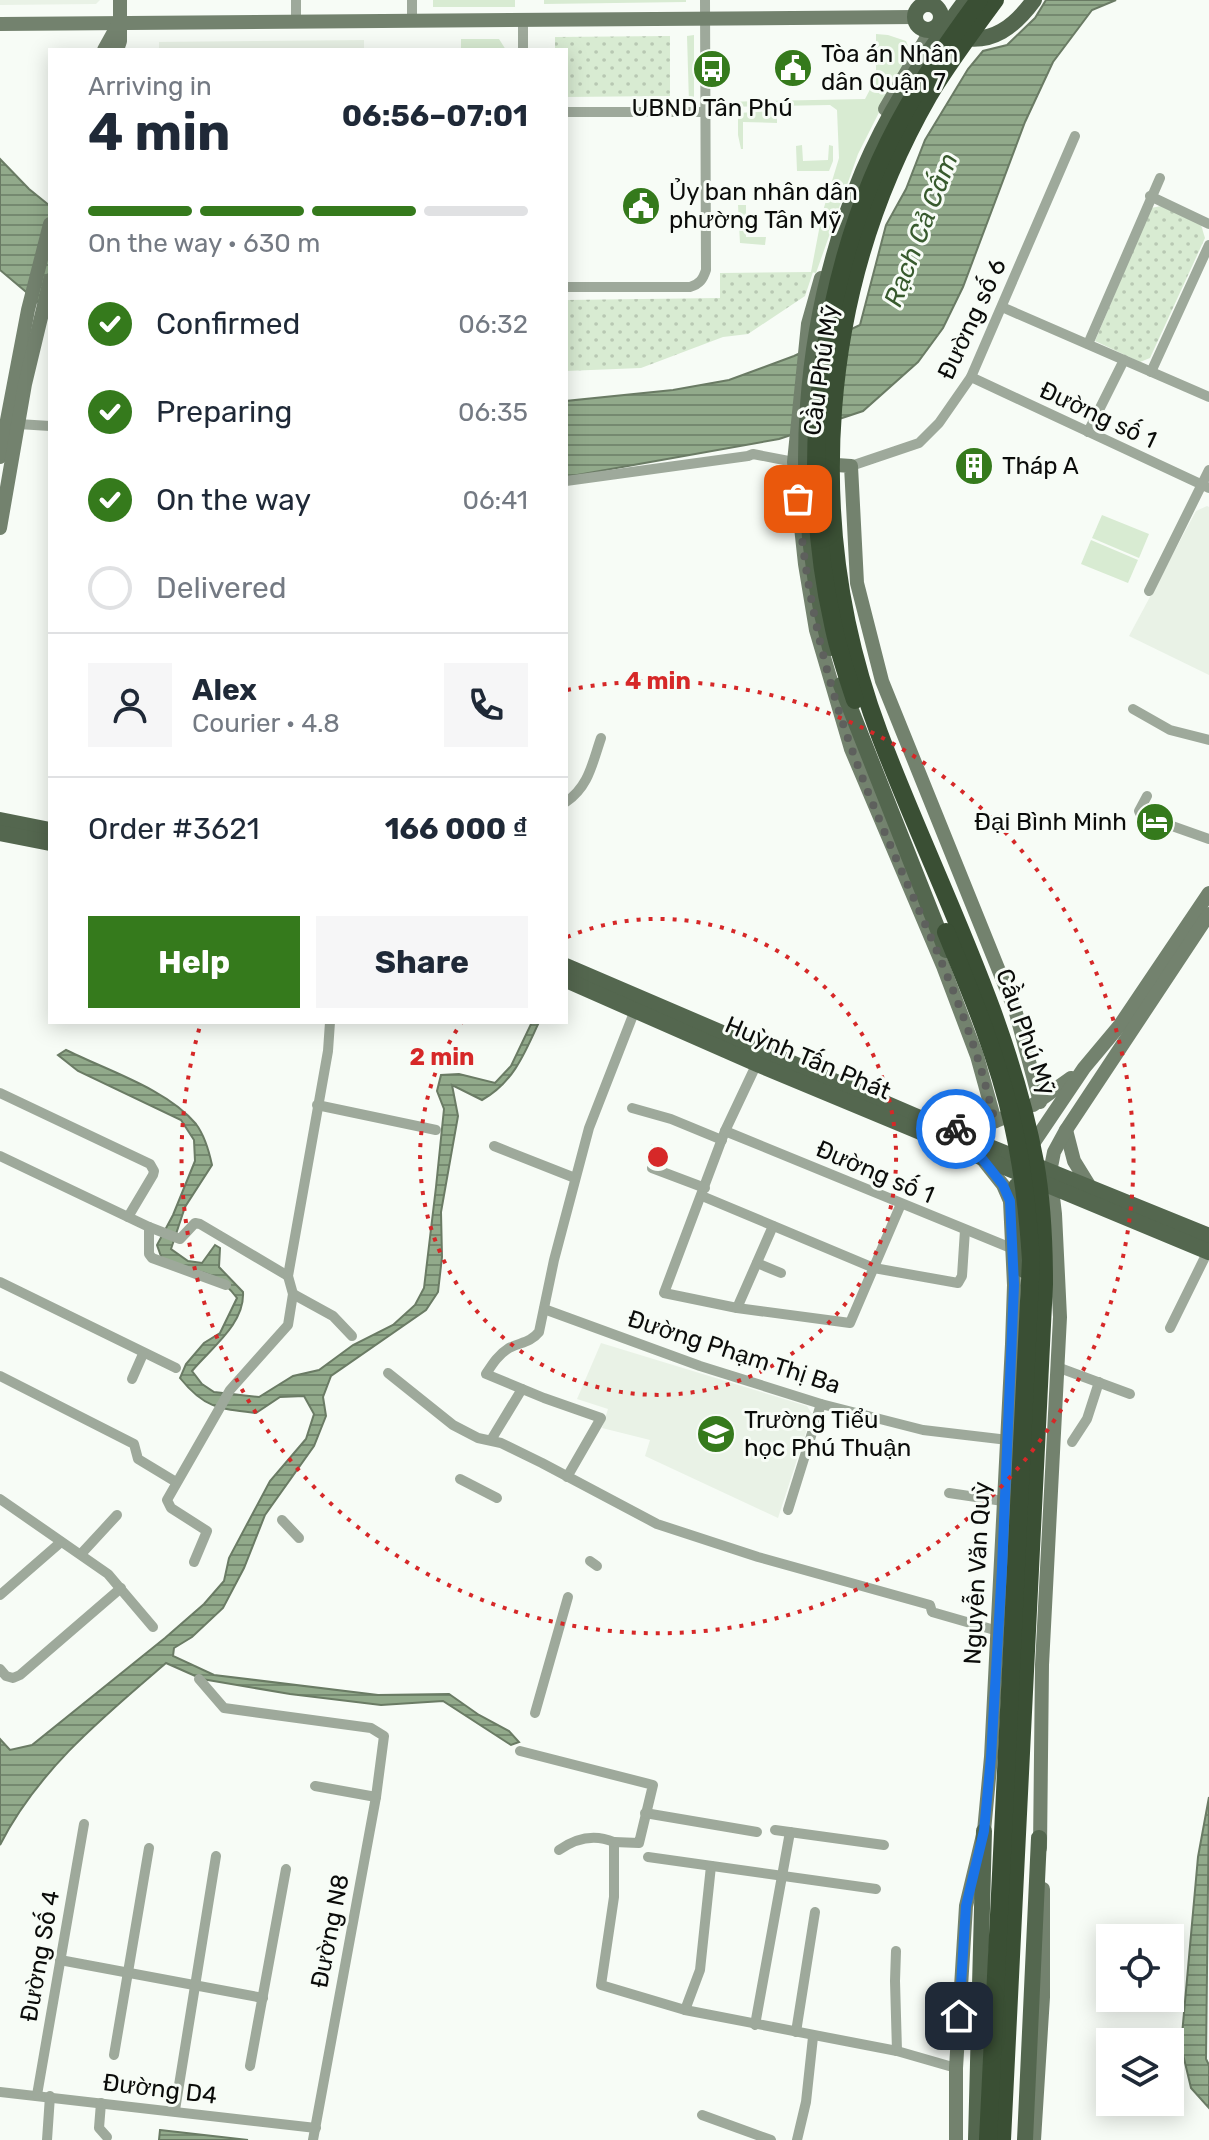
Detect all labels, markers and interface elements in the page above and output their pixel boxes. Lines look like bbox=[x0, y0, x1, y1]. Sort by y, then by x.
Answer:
place label: Tòa án Nhân dân Quận 7 bbox=[821, 40, 958, 96]
public building icon: Tòa án Nhân dân Quận 7 bbox=[772, 47, 814, 89]
bus stop icon: UBND Tân Phú bbox=[691, 48, 733, 90]
text: Arriving in bbox=[88, 71, 212, 102]
place label: UBND Tân Phú bbox=[631, 94, 793, 122]
text: 06:56–07:01 bbox=[342, 98, 528, 134]
text: 4 min bbox=[88, 101, 231, 163]
water label: Rạch Cả Cấm bbox=[876, 148, 965, 311]
place label: Ủy ban nhân dân phường Tân Mỹ bbox=[669, 177, 858, 234]
public building icon: Ủy ban nhân dân phường Tân Mỹ bbox=[620, 185, 662, 227]
text: On the way · 630 m bbox=[88, 228, 320, 259]
street label: Đường số 6 bbox=[930, 253, 1012, 384]
icon: check bbox=[88, 302, 132, 346]
street label: Cầu Phú Mỹ bbox=[796, 302, 844, 437]
text: Confirmed bbox=[156, 306, 300, 342]
text: 06:32 bbox=[458, 309, 528, 340]
street label: Đường số 1 bbox=[1035, 374, 1162, 454]
icon: check bbox=[88, 390, 132, 434]
text: Preparing bbox=[156, 394, 292, 430]
text: 06:35 bbox=[458, 397, 528, 428]
building icon: Tháp A bbox=[953, 445, 995, 487]
place label: Tháp A bbox=[1002, 452, 1079, 480]
pin bbox=[764, 465, 832, 533]
icon: bag bbox=[776, 477, 820, 521]
icon: check bbox=[88, 478, 132, 522]
text: On the way bbox=[156, 482, 311, 518]
text: 06:41 bbox=[462, 485, 528, 516]
text: Delivered bbox=[156, 570, 287, 606]
button: person bbox=[88, 663, 172, 747]
button: phone bbox=[444, 663, 528, 747]
text: 4 min bbox=[625, 667, 691, 695]
text: Alex bbox=[192, 672, 257, 708]
text: Courier · 4.8 bbox=[192, 708, 340, 739]
hotel icon: Đại Bình Minh bbox=[1134, 801, 1176, 843]
place label: Đại Bình Minh bbox=[974, 808, 1127, 836]
text: Order #3621 bbox=[88, 811, 260, 847]
text: 166 000 ₫ bbox=[385, 811, 528, 847]
button: Help bbox=[88, 916, 300, 1008]
button: Share bbox=[316, 916, 528, 1008]
street label: Cầu Phú Mỹ bbox=[990, 964, 1064, 1099]
street label: Huỳnh Tấn Phát bbox=[721, 1009, 896, 1106]
text: 2 min bbox=[410, 1043, 475, 1071]
courier bbox=[916, 1089, 996, 1169]
icon: bike bbox=[934, 1107, 978, 1151]
street label: Đường số 1 bbox=[812, 1133, 939, 1209]
centre of rings bbox=[644, 1143, 672, 1171]
street label: Đường Phạm Thị Ba bbox=[624, 1304, 844, 1400]
place label: Trường Tiểu học Phú Thuận bbox=[744, 1406, 911, 1462]
school or university icon: Trường Tiểu học Phú Thuận bbox=[695, 1413, 737, 1455]
street label: Nguyễn Văn Quỳ bbox=[958, 1481, 996, 1665]
street label: Đường N8 bbox=[305, 1872, 355, 1990]
street label: Đường Số 4 bbox=[13, 1888, 65, 2024]
map controls bbox=[1096, 1924, 1184, 2116]
button: locate bbox=[1096, 1924, 1184, 2012]
pin bbox=[925, 1982, 993, 2050]
icon: home bbox=[937, 1994, 981, 2038]
button: layers bbox=[1096, 2028, 1184, 2116]
street label: Đường D4 bbox=[101, 2068, 219, 2110]

